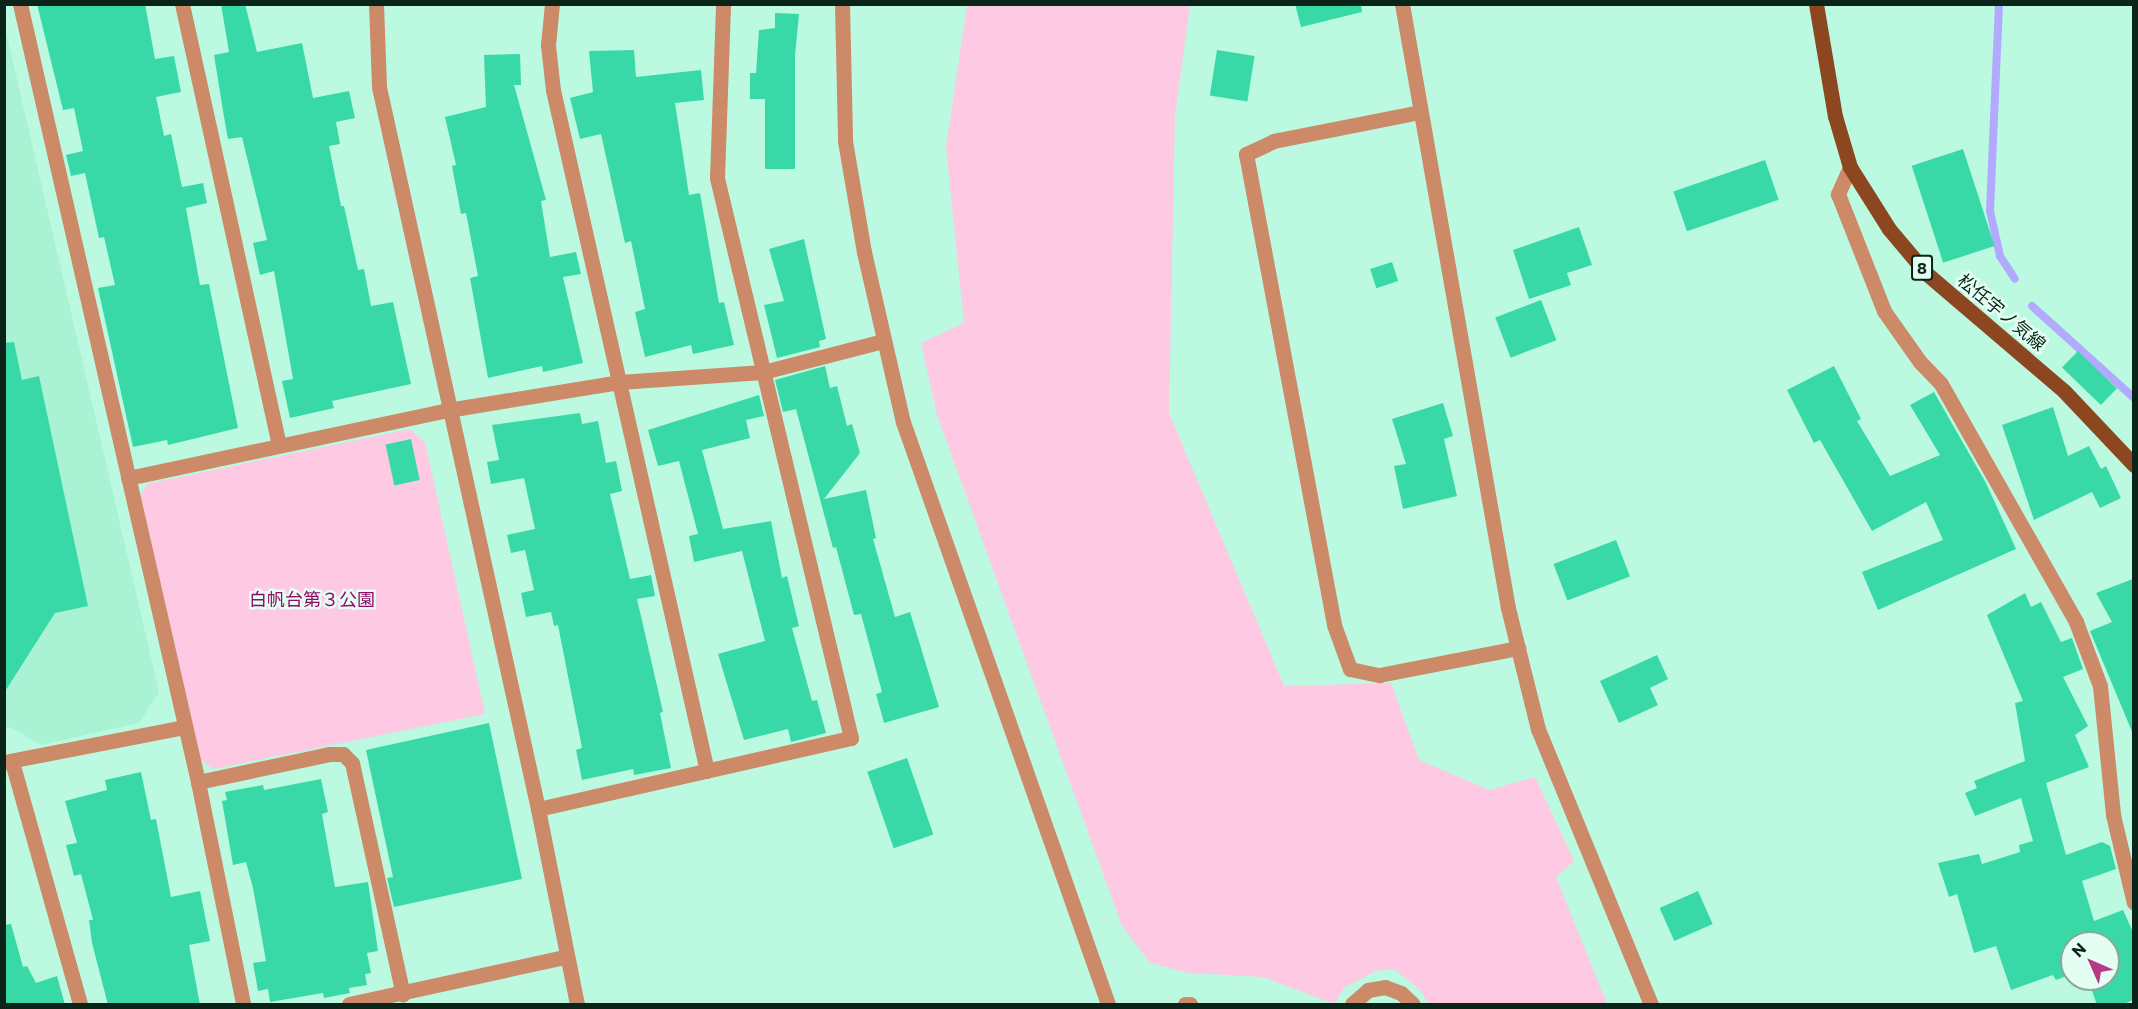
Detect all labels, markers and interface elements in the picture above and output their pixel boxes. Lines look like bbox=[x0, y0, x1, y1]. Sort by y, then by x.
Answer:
road number: 8 bbox=[1910, 255, 1934, 281]
street label: 松任宇ノ気線 bbox=[1954, 269, 2050, 355]
park label: 白帆台第３公園 bbox=[249, 588, 375, 610]
north arrow bbox=[2060, 931, 2120, 991]
text: N bbox=[2067, 938, 2089, 960]

